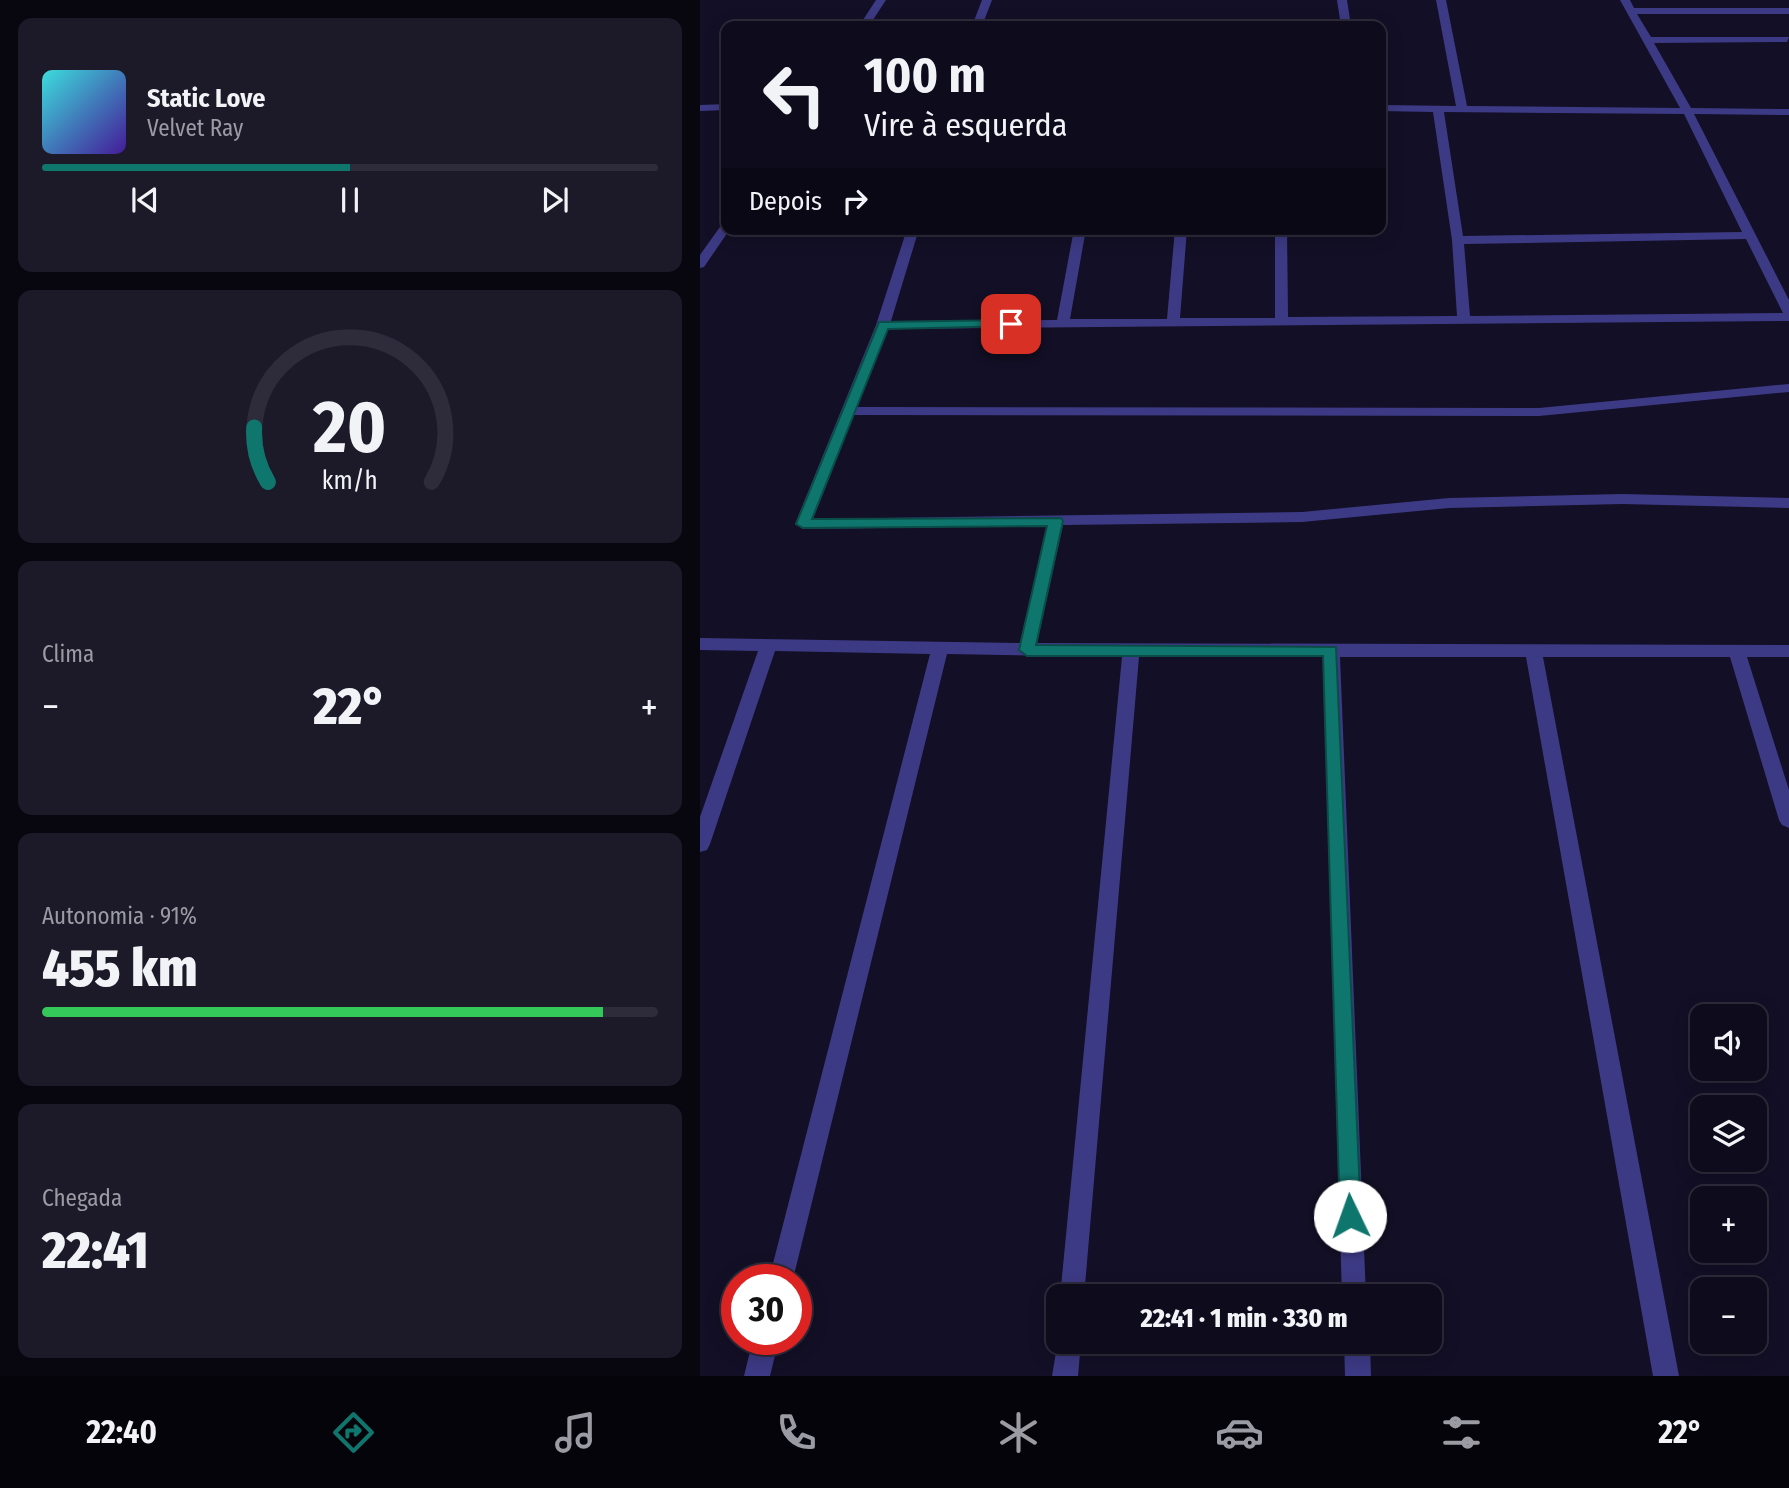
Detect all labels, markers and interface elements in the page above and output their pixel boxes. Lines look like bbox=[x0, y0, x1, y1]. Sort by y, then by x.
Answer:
text: 100 m bbox=[864, 46, 986, 105]
icon: left bbox=[749, 49, 840, 140]
text: Static Love bbox=[147, 83, 265, 114]
text: Vire à esquerda bbox=[864, 106, 1067, 144]
text: Velvet Ray bbox=[147, 114, 243, 142]
icon: previous bbox=[126, 181, 164, 219]
icon: pause bbox=[331, 181, 369, 219]
icon: next bbox=[536, 181, 574, 219]
icon: right bbox=[836, 182, 874, 220]
text: Depois bbox=[749, 186, 822, 217]
pin bbox=[981, 294, 1041, 354]
icon: arrive bbox=[992, 305, 1030, 343]
text: 20 bbox=[312, 385, 387, 472]
text: km/h bbox=[322, 466, 378, 496]
text: Clima bbox=[42, 640, 94, 668]
text: 22° bbox=[313, 675, 387, 738]
text: − bbox=[42, 684, 59, 730]
text: + bbox=[641, 684, 658, 730]
text: Autonomia · 91% bbox=[42, 902, 197, 930]
text: 455 km bbox=[42, 937, 198, 1000]
map controls bbox=[1690, 1004, 1767, 1354]
button: sound bbox=[1690, 1004, 1767, 1081]
button: layers bbox=[1690, 1095, 1767, 1172]
position arrow bbox=[1313, 1179, 1387, 1253]
text: Chegada bbox=[42, 1184, 122, 1212]
button: + bbox=[1690, 1186, 1767, 1263]
text: 22:41 bbox=[42, 1219, 149, 1282]
speed limit sign: 30 bbox=[721, 1264, 812, 1355]
button: − bbox=[1690, 1277, 1767, 1354]
text: 22:41 · 1 min · 330 m bbox=[1140, 1303, 1348, 1334]
icon: directions bbox=[329, 1408, 378, 1457]
icon: music bbox=[551, 1408, 600, 1457]
icon: phone bbox=[772, 1408, 821, 1457]
icon: climate bbox=[994, 1408, 1043, 1457]
icon: car bbox=[1215, 1408, 1264, 1457]
icon: filters bbox=[1437, 1408, 1486, 1457]
text: 22:40 bbox=[86, 1413, 157, 1451]
text: 22° bbox=[1658, 1413, 1703, 1451]

